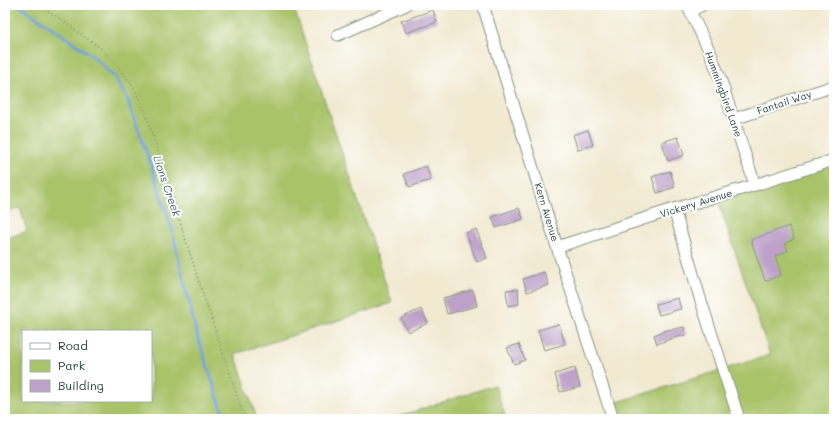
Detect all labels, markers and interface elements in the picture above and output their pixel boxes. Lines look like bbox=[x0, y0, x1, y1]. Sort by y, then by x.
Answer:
street label: Hummingbird Lane bbox=[702, 49, 746, 139]
street label: Fantail Way bbox=[755, 87, 813, 117]
water label: Lions Creek bbox=[150, 153, 185, 218]
street label: Kern Avenue bbox=[531, 181, 563, 243]
street label: Vickery Avenue bbox=[658, 185, 734, 221]
legend bbox=[22, 330, 152, 402]
text: Road bbox=[58, 337, 88, 353]
text: Park bbox=[58, 357, 85, 373]
text: Building bbox=[58, 377, 104, 393]

